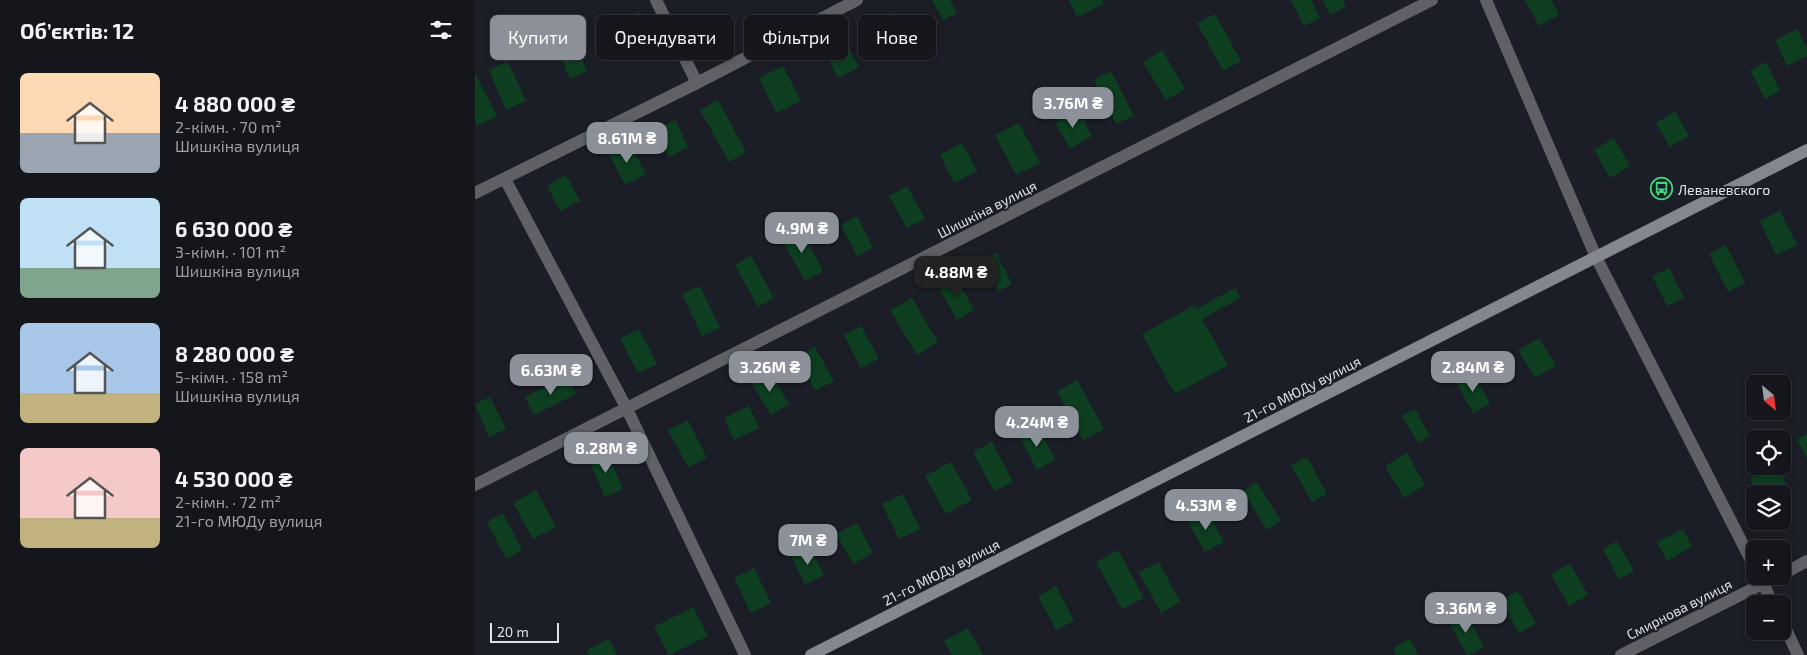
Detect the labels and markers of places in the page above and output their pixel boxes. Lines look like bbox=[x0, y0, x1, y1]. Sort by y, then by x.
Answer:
pin: 3.76M ₴ bbox=[1027, 86, 1119, 129]
pin: 8.61M ₴ bbox=[581, 121, 673, 164]
bus stop icon: Леваневского bbox=[1650, 177, 1674, 201]
place label: Леваневского bbox=[1678, 181, 1770, 198]
pin: 4.9M ₴ bbox=[761, 212, 843, 254]
pin: 4.88M ₴ bbox=[910, 256, 1002, 298]
pin: 3.26M ₴ bbox=[724, 350, 816, 393]
pin: 2.84M ₴ bbox=[1427, 350, 1519, 393]
pin: 6.63M ₴ bbox=[505, 354, 597, 396]
pin: 4.24M ₴ bbox=[991, 406, 1083, 448]
pin: 8.28M ₴ bbox=[560, 432, 652, 474]
pin: 4.53M ₴ bbox=[1160, 488, 1252, 531]
pin: 7M ₴ bbox=[778, 524, 838, 566]
pin: 3.36M ₴ bbox=[1420, 592, 1512, 634]

